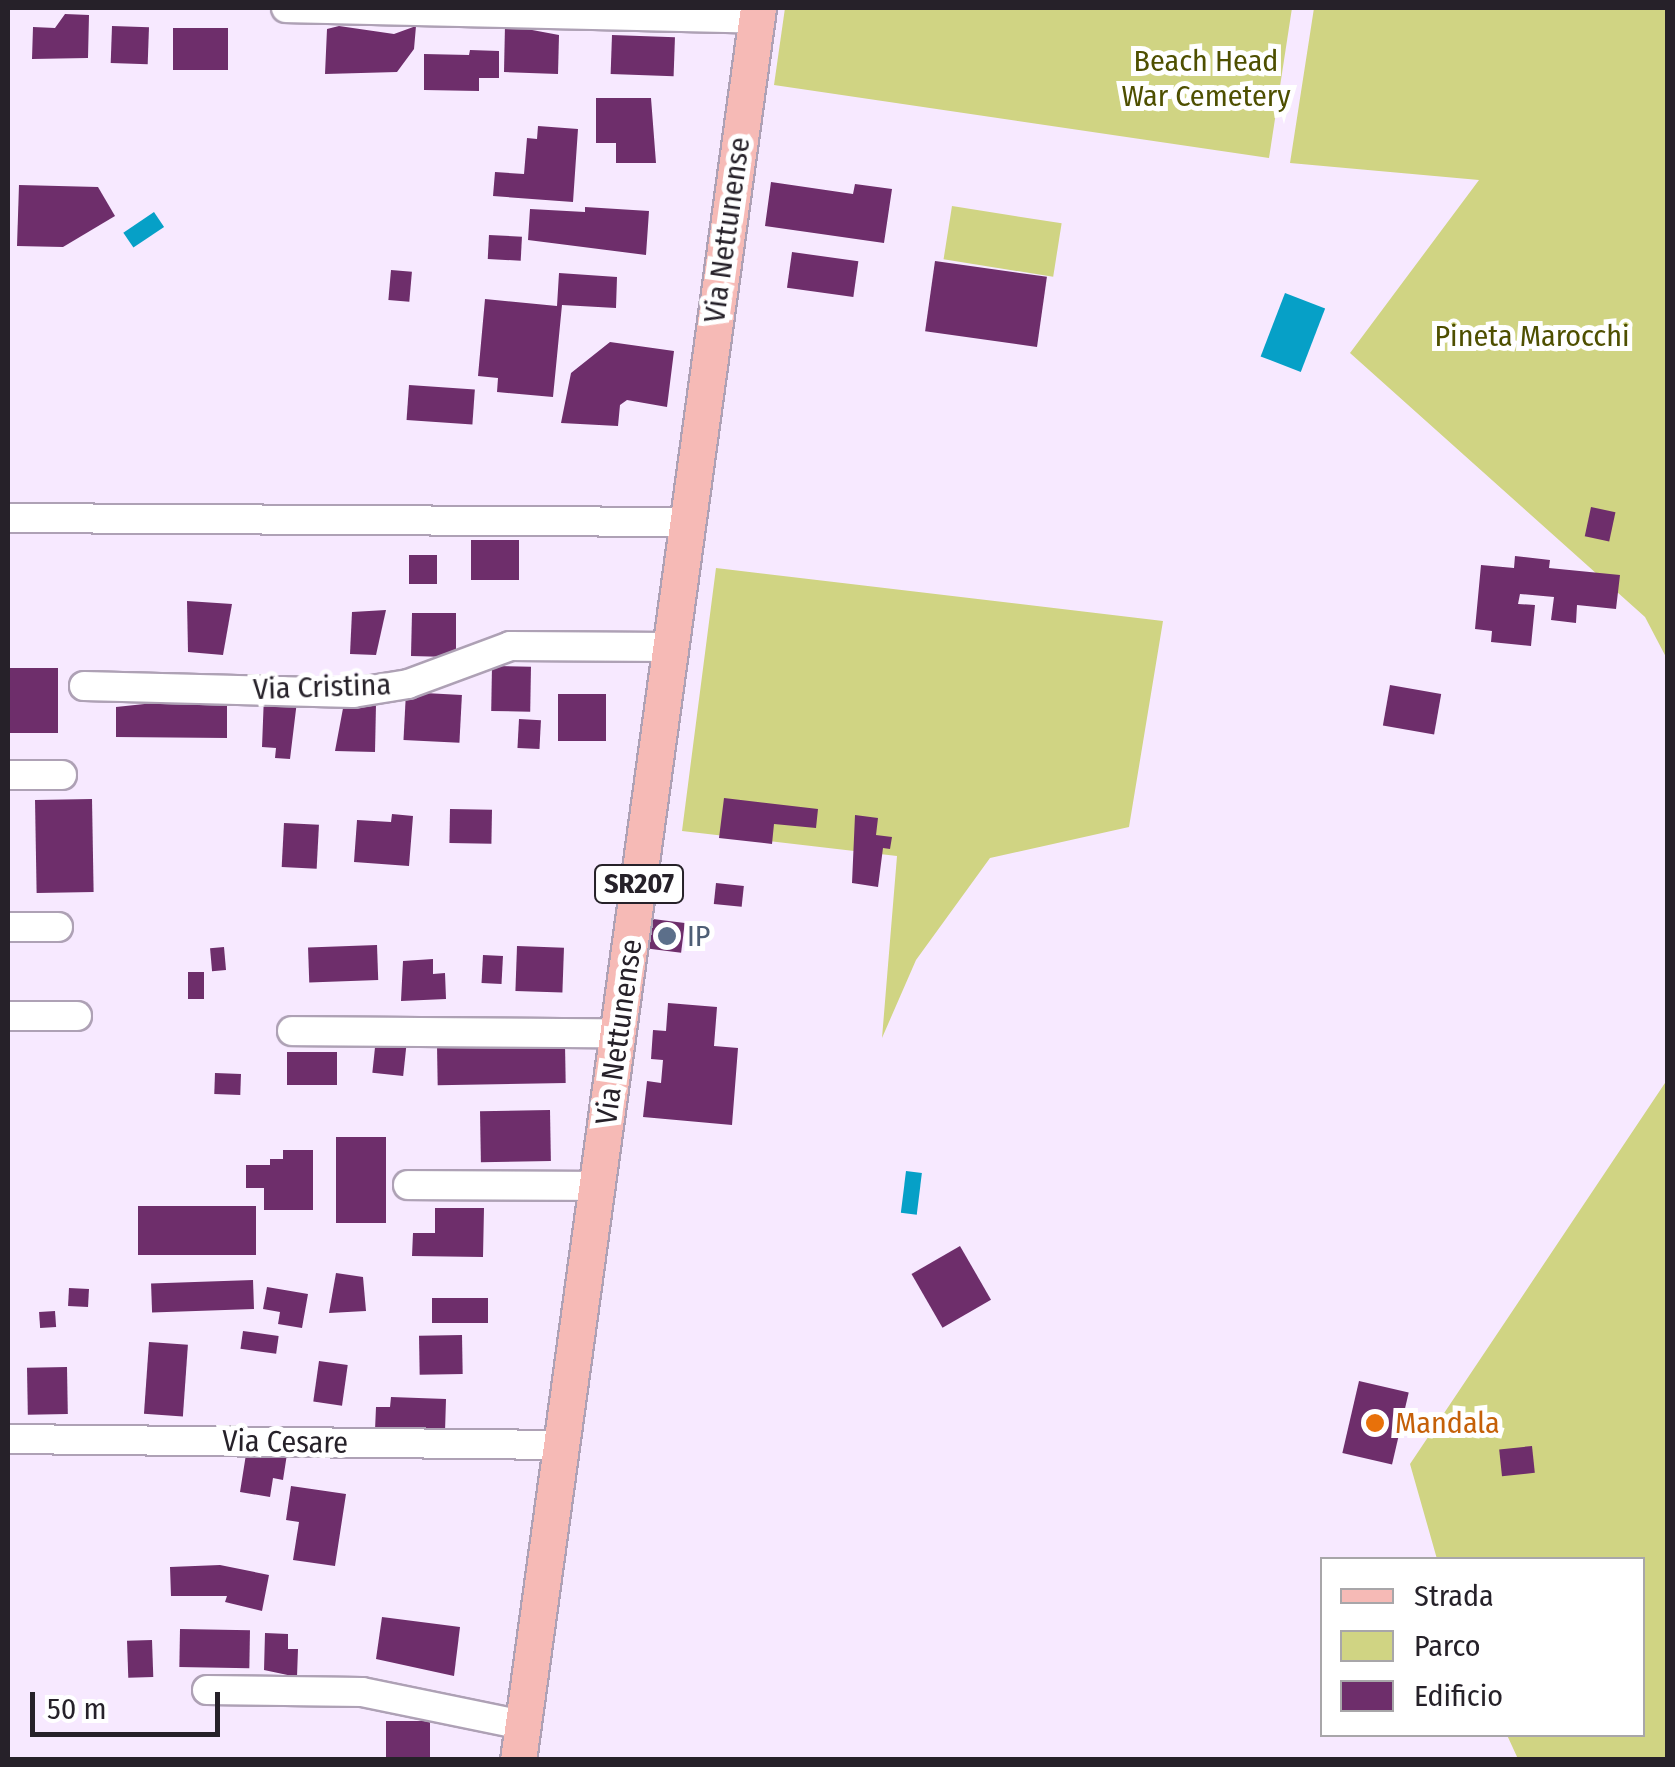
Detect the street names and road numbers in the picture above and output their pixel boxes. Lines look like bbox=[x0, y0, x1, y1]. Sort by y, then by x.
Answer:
street label: Via Nettunense bbox=[696, 135, 758, 325]
street label: Via Cristina bbox=[252, 667, 392, 707]
road number: SR207 bbox=[594, 861, 684, 907]
street label: Via Nettunense bbox=[588, 937, 650, 1127]
street label: Via Cesare bbox=[222, 1423, 348, 1461]

